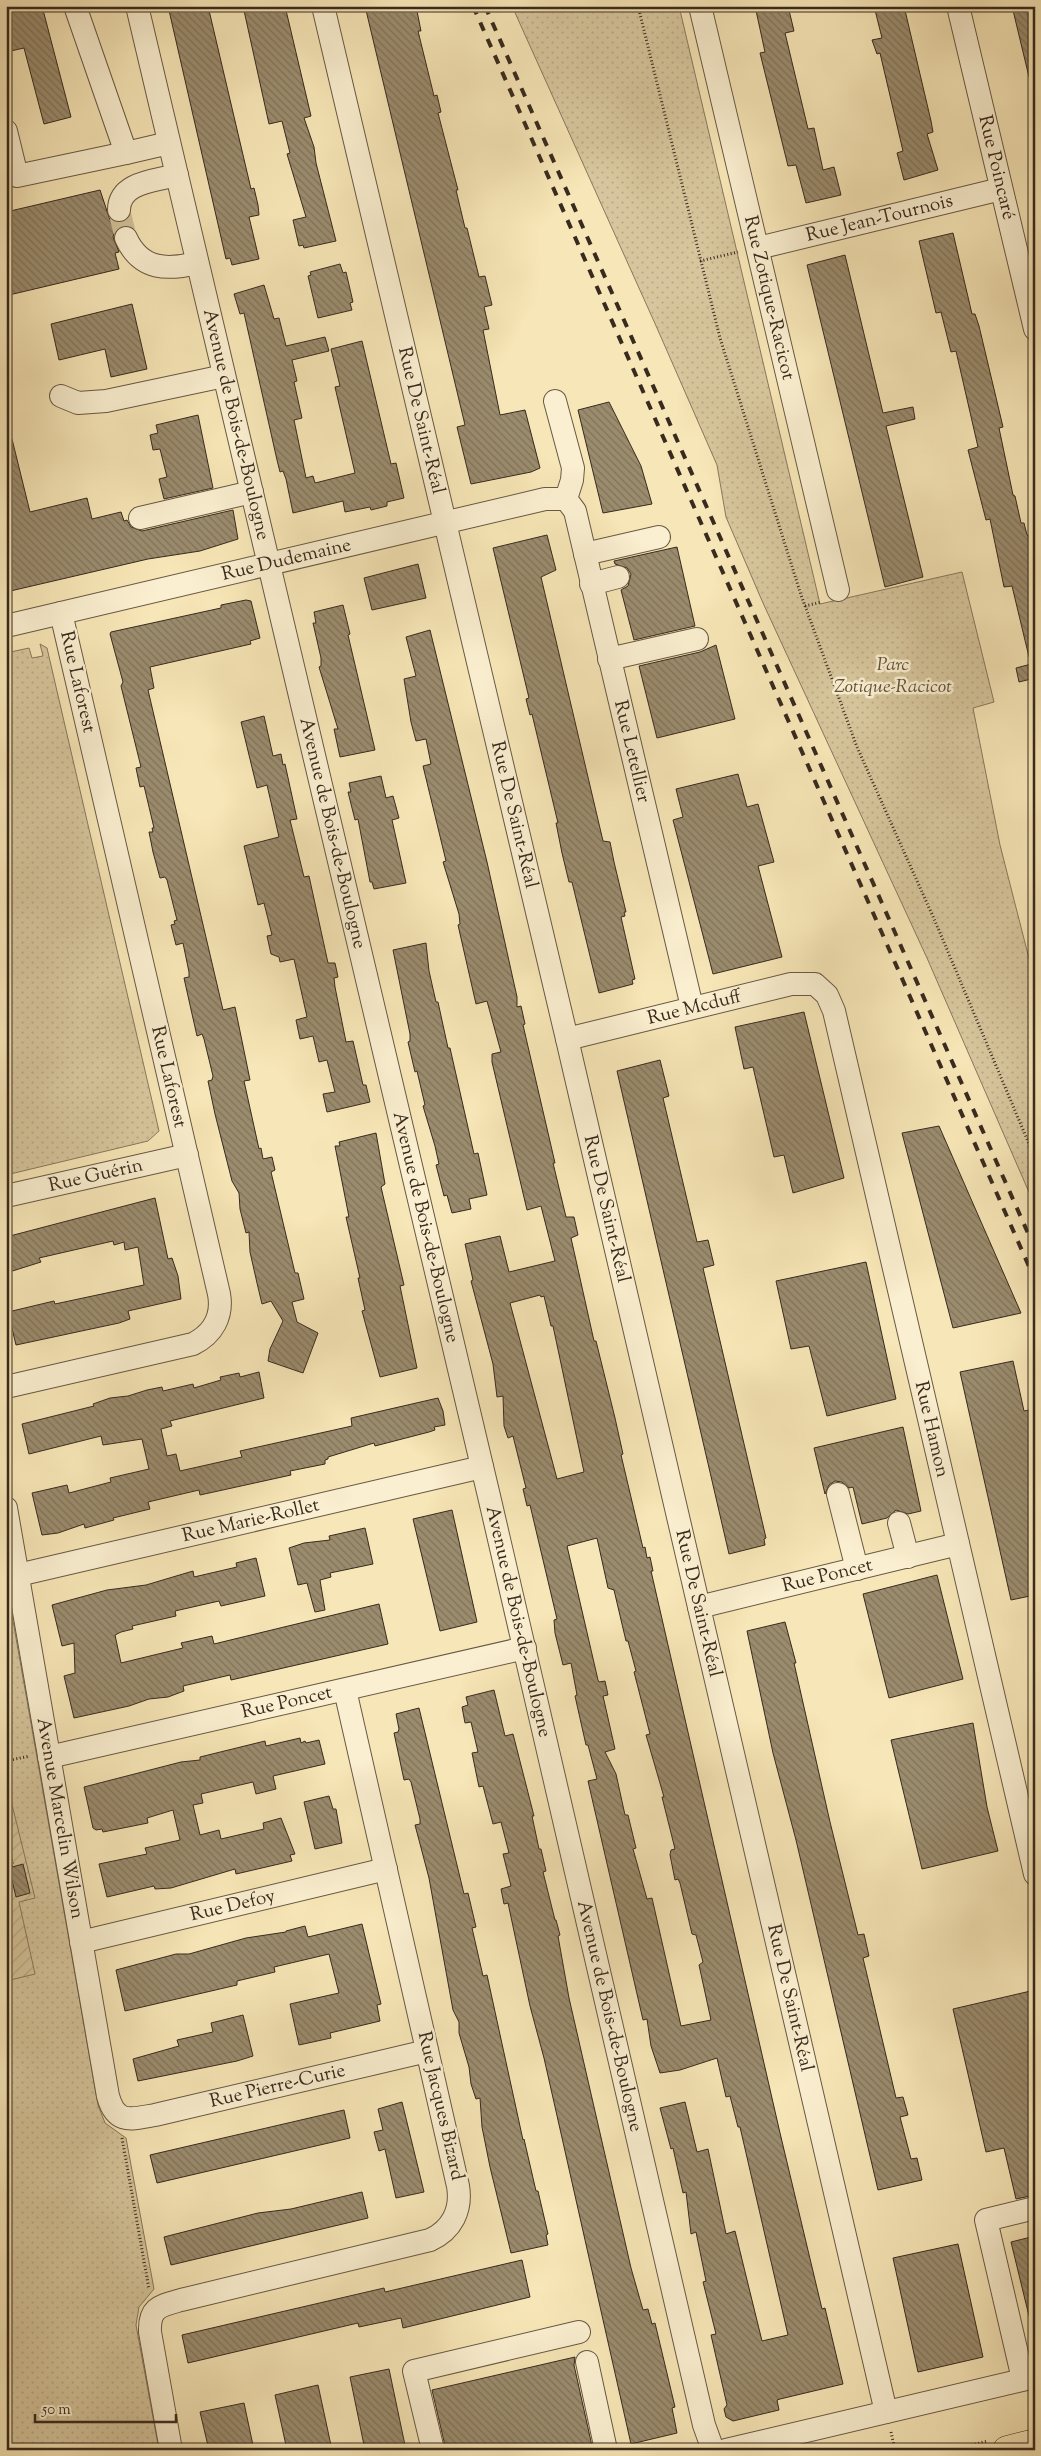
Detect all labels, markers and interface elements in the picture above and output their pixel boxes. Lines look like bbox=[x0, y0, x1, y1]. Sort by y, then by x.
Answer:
street label: Rue Poincaré bbox=[971, 112, 1022, 223]
street label: Rue Jean-Tournois bbox=[803, 188, 956, 249]
street label: Rue Zotique-Racicot bbox=[737, 213, 802, 383]
street label: Avenue de Bois-de-Boulogne bbox=[196, 306, 276, 543]
street label: Rue De Saint-Réal bbox=[390, 344, 451, 497]
street label: Rue Dudemaine bbox=[219, 532, 354, 588]
street label: Rue Laforest bbox=[52, 628, 102, 736]
park label: Parc Zotique-Racicot bbox=[834, 652, 952, 701]
street label: Rue Letellier bbox=[607, 697, 657, 805]
street label: Avenue de Bois-de-Boulogne bbox=[292, 715, 373, 952]
street label: Rue De Saint-Réal bbox=[484, 738, 544, 891]
street label: Rue Mcduff bbox=[644, 983, 745, 1032]
street label: Rue Laforest bbox=[143, 1023, 193, 1131]
street label: Avenue de Bois-de-Boulogne bbox=[385, 1109, 466, 1346]
street label: Rue De Saint-Réal bbox=[576, 1133, 637, 1285]
street label: Rue Guérin bbox=[46, 1152, 146, 1199]
street label: Rue Hamon bbox=[907, 1379, 956, 1480]
street label: Rue Marie-Rollet bbox=[180, 1492, 322, 1550]
street label: Avenue de Bois-de-Boulogne bbox=[478, 1503, 558, 1740]
street label: Rue De Saint-Réal bbox=[668, 1527, 728, 1680]
street label: Rue Poncet bbox=[779, 1552, 876, 1600]
street label: Rue Poncet bbox=[239, 1679, 335, 1726]
street label: Avenue Marcelin Wilson bbox=[29, 1716, 91, 1921]
street label: Rue Defoy bbox=[188, 1882, 278, 1929]
street label: Avenue de Bois-de-Boulogne bbox=[570, 1898, 649, 2135]
street label: Rue De Saint-Réal bbox=[760, 1922, 820, 2074]
street label: Rue Jacques Bizard bbox=[410, 2029, 470, 2183]
street label: Rue Pierre-Curie bbox=[207, 2057, 348, 2115]
scale bar bbox=[35, 2391, 176, 2423]
text: 50 m bbox=[41, 2400, 71, 2421]

